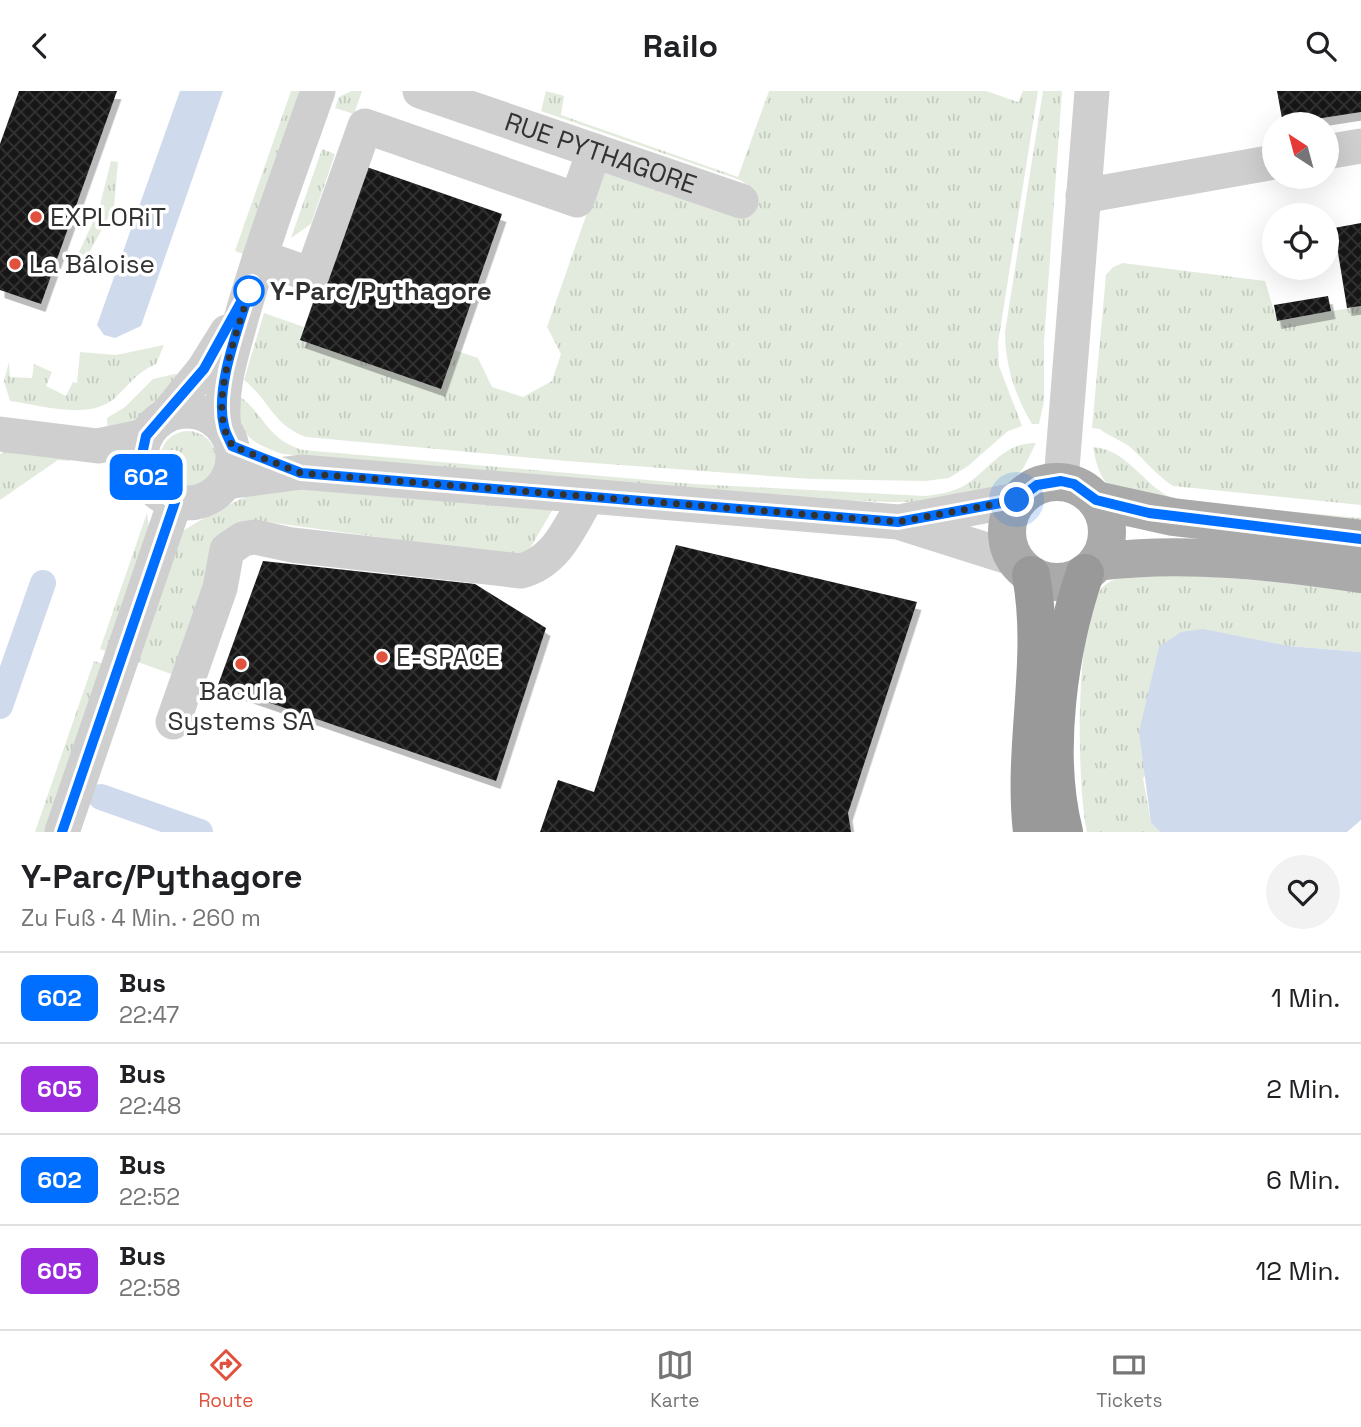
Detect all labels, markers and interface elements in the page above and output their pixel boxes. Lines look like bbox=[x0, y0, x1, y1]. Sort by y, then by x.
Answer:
text: Railo bbox=[643, 26, 718, 66]
icon: back bbox=[21, 27, 59, 65]
icon: search bbox=[1302, 27, 1340, 65]
street label: RUE PYTHAGORE bbox=[500, 104, 701, 202]
north arrow bbox=[1262, 112, 1339, 189]
map controls bbox=[1262, 112, 1339, 280]
place label: EXPLORiT bbox=[50, 200, 166, 234]
button: locate bbox=[1262, 203, 1339, 280]
marker: EXPLORiT bbox=[28, 209, 44, 225]
place label: La Bâloise bbox=[29, 247, 155, 281]
marker: La Bâloise bbox=[7, 256, 23, 272]
place label: Y-Parc/Pythagore bbox=[270, 274, 492, 308]
marker: Y-Parc/Pythagore bbox=[234, 276, 264, 306]
line badge: 602 bbox=[106, 454, 186, 500]
text: 602 bbox=[124, 461, 168, 492]
your location bbox=[999, 482, 1034, 517]
place label: E-SPACE bbox=[396, 640, 500, 674]
marker: E-SPACE bbox=[374, 649, 390, 665]
marker: Bacula Systems SA bbox=[233, 656, 249, 672]
place label: Bacula Systems SA bbox=[167, 674, 315, 738]
button: heart bbox=[1266, 855, 1340, 929]
text: Y-Parc/Pythagore bbox=[21, 856, 303, 898]
text: Zu Fuß · 4 Min. · 260 m bbox=[21, 903, 261, 933]
text: Bus bbox=[119, 966, 166, 1000]
text: 1 Min. bbox=[1271, 981, 1340, 1015]
text: 602 bbox=[37, 982, 82, 1013]
text: 22:47 bbox=[119, 1000, 179, 1030]
text: Bus bbox=[119, 1057, 166, 1091]
text: 2 Min. bbox=[1266, 1072, 1340, 1106]
text: 605 bbox=[37, 1073, 82, 1104]
text: 22:48 bbox=[119, 1091, 181, 1121]
text: Bus bbox=[119, 1148, 166, 1182]
text: 6 Min. bbox=[1266, 1163, 1340, 1197]
text: 602 bbox=[37, 1164, 82, 1195]
text: 22:52 bbox=[119, 1182, 180, 1212]
text: Bus bbox=[119, 1239, 166, 1273]
text: 12 Min. bbox=[1255, 1254, 1340, 1288]
text: 605 bbox=[37, 1255, 82, 1286]
text: 22:58 bbox=[119, 1273, 181, 1303]
tab: Route bbox=[198, 1346, 253, 1413]
tab: Karte bbox=[650, 1346, 699, 1413]
tab: Tickets bbox=[1096, 1346, 1163, 1413]

